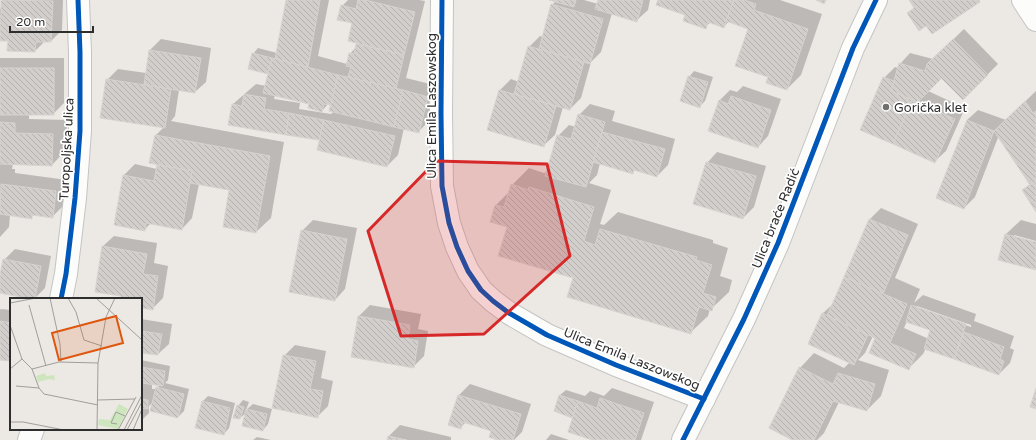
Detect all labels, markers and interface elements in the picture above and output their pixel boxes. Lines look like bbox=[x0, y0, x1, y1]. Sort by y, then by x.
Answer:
scale bar bbox=[10, 8, 93, 34]
text: 20 m bbox=[16, 15, 45, 29]
street label: Ulica Emila Laszowskog bbox=[424, 33, 440, 179]
street label: Turopoljska ulica bbox=[56, 97, 78, 201]
place label: Gorička klet bbox=[894, 100, 967, 116]
marker: Gorička klet bbox=[881, 102, 891, 112]
street label: Ulica braće Radić bbox=[749, 166, 803, 271]
inset map bbox=[10, 298, 142, 430]
street label: Ulica Emila Laszowskog bbox=[561, 324, 702, 394]

